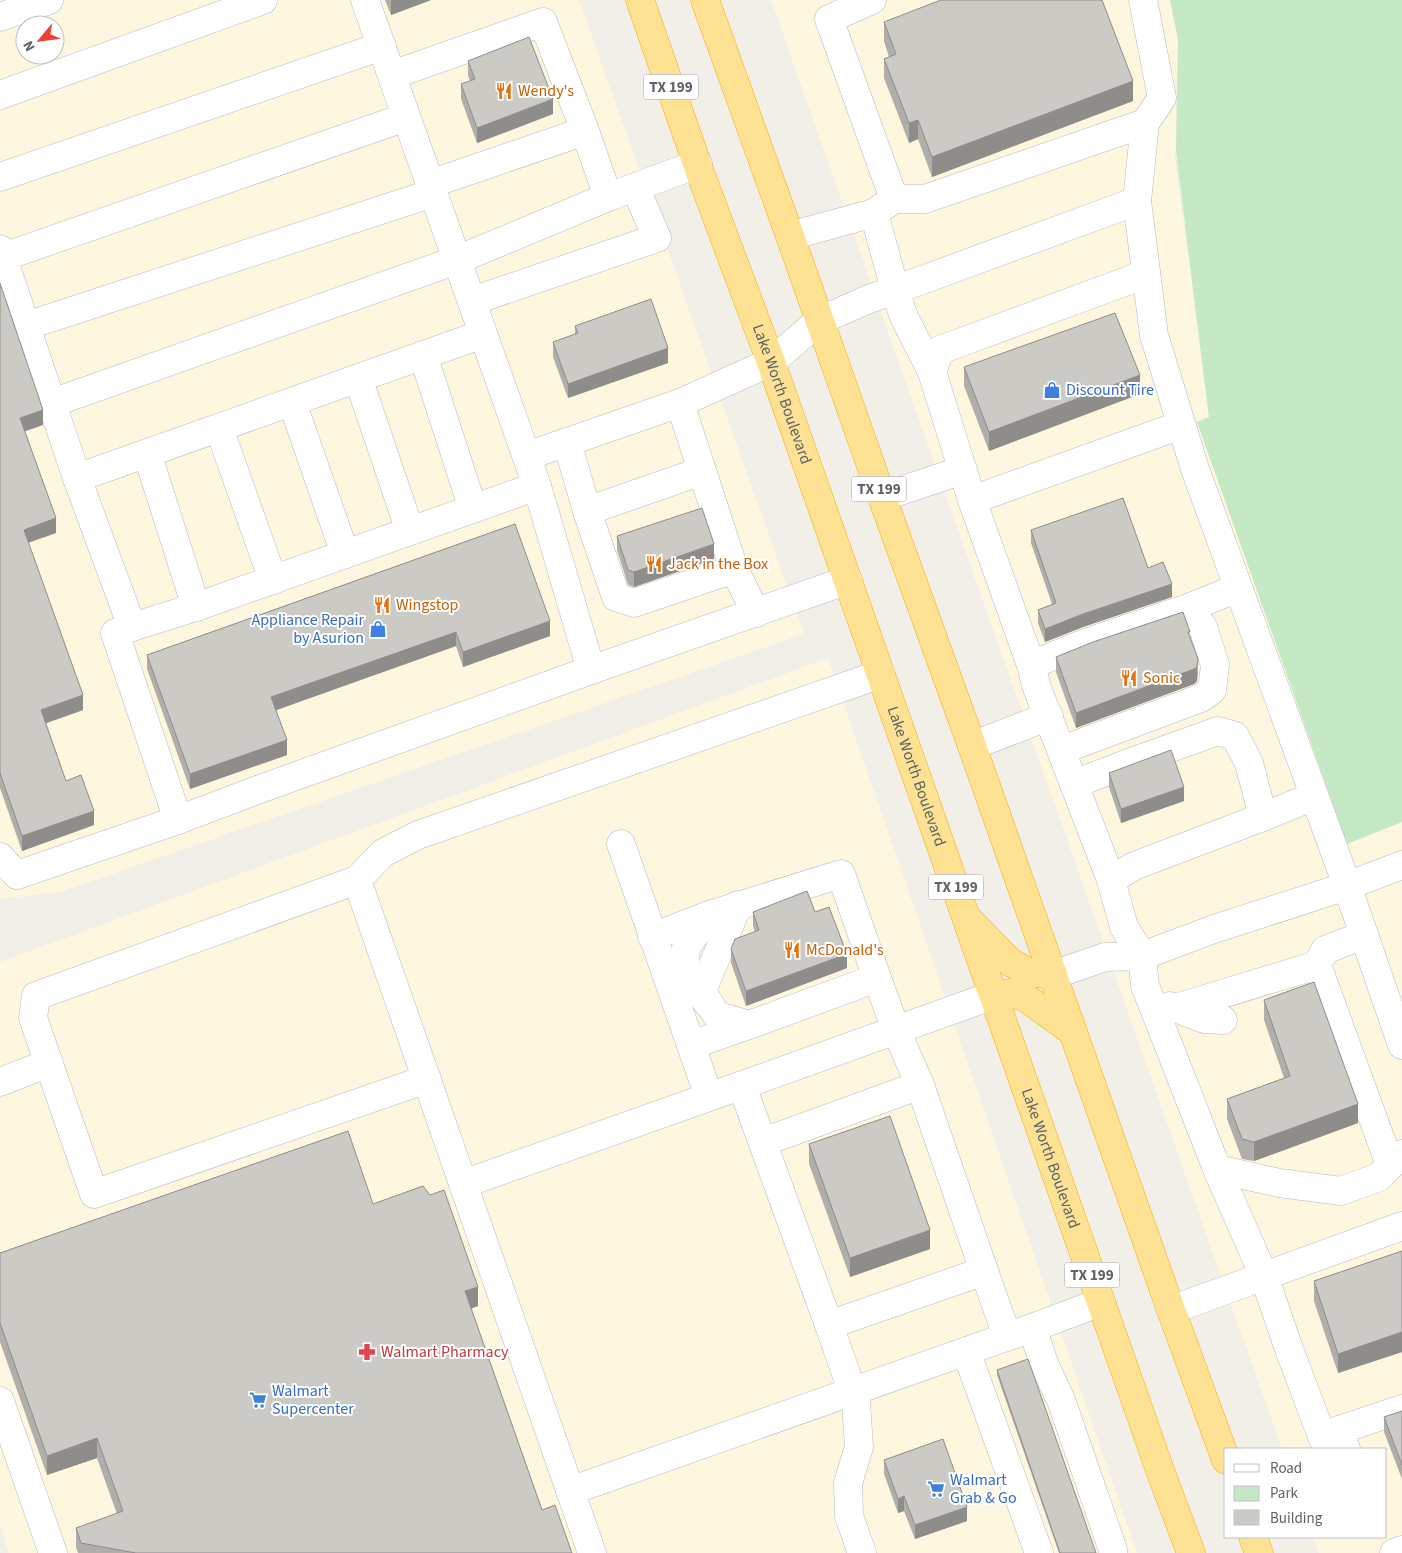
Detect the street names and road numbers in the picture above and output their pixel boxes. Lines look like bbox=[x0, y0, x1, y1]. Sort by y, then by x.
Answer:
road number: TX 199 bbox=[644, 74, 698, 100]
street label: Lake Worth Boulevard bbox=[747, 321, 817, 467]
road number: TX 199 bbox=[852, 476, 906, 502]
street label: Lake Worth Boulevard bbox=[882, 703, 951, 849]
road number: TX 199 bbox=[928, 874, 984, 900]
street label: Lake Worth Boulevard bbox=[1016, 1085, 1085, 1231]
road number: TX 199 bbox=[1064, 1262, 1120, 1288]

